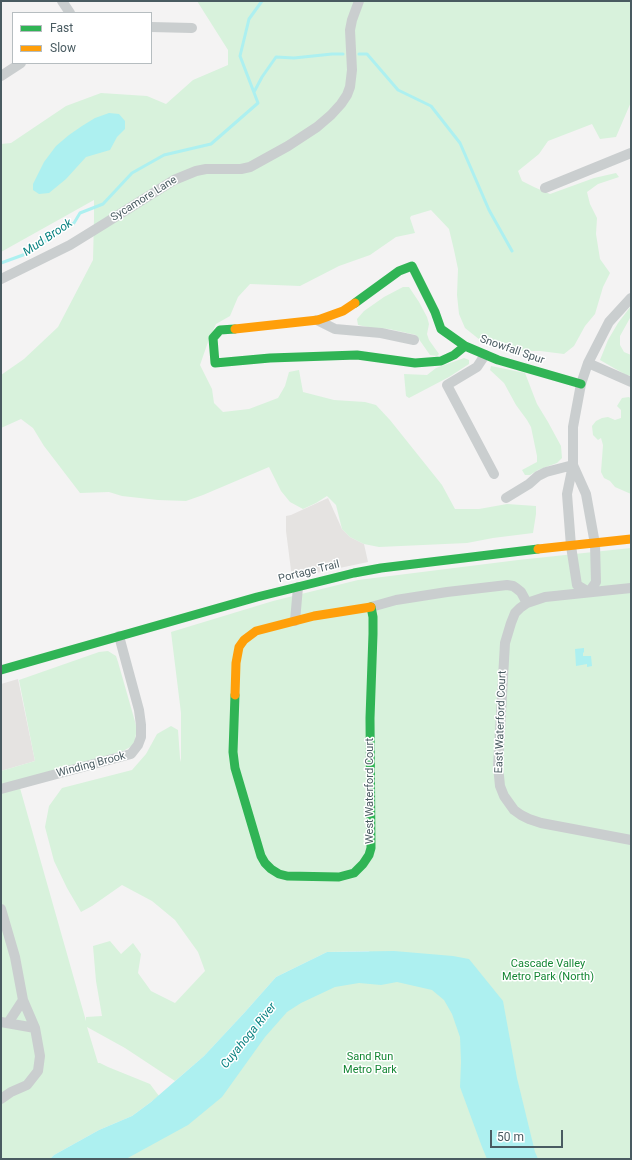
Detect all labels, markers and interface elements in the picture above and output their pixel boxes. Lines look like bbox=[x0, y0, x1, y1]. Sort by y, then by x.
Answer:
legend bbox=[12, 12, 152, 64]
text: Fast bbox=[50, 21, 73, 35]
text: Slow bbox=[50, 41, 76, 55]
street label: Sycamore Lane bbox=[109, 173, 179, 225]
water label: Mud Brook bbox=[21, 216, 75, 260]
street label: Snowfall Spur bbox=[478, 333, 546, 367]
street label: Portage Trail bbox=[277, 558, 341, 586]
street label: East Waterford Court bbox=[493, 670, 509, 774]
street label: West Waterford Court bbox=[363, 738, 377, 844]
street label: Winding Brook bbox=[55, 749, 127, 781]
park label: Cascade Valley Metro Park (North) bbox=[502, 957, 594, 983]
water label: Cuyahoga River bbox=[218, 1000, 280, 1072]
park label: Sand Run Metro Park bbox=[343, 1050, 397, 1076]
scale bar bbox=[492, 1122, 565, 1148]
text: 50 m bbox=[497, 1130, 524, 1144]

